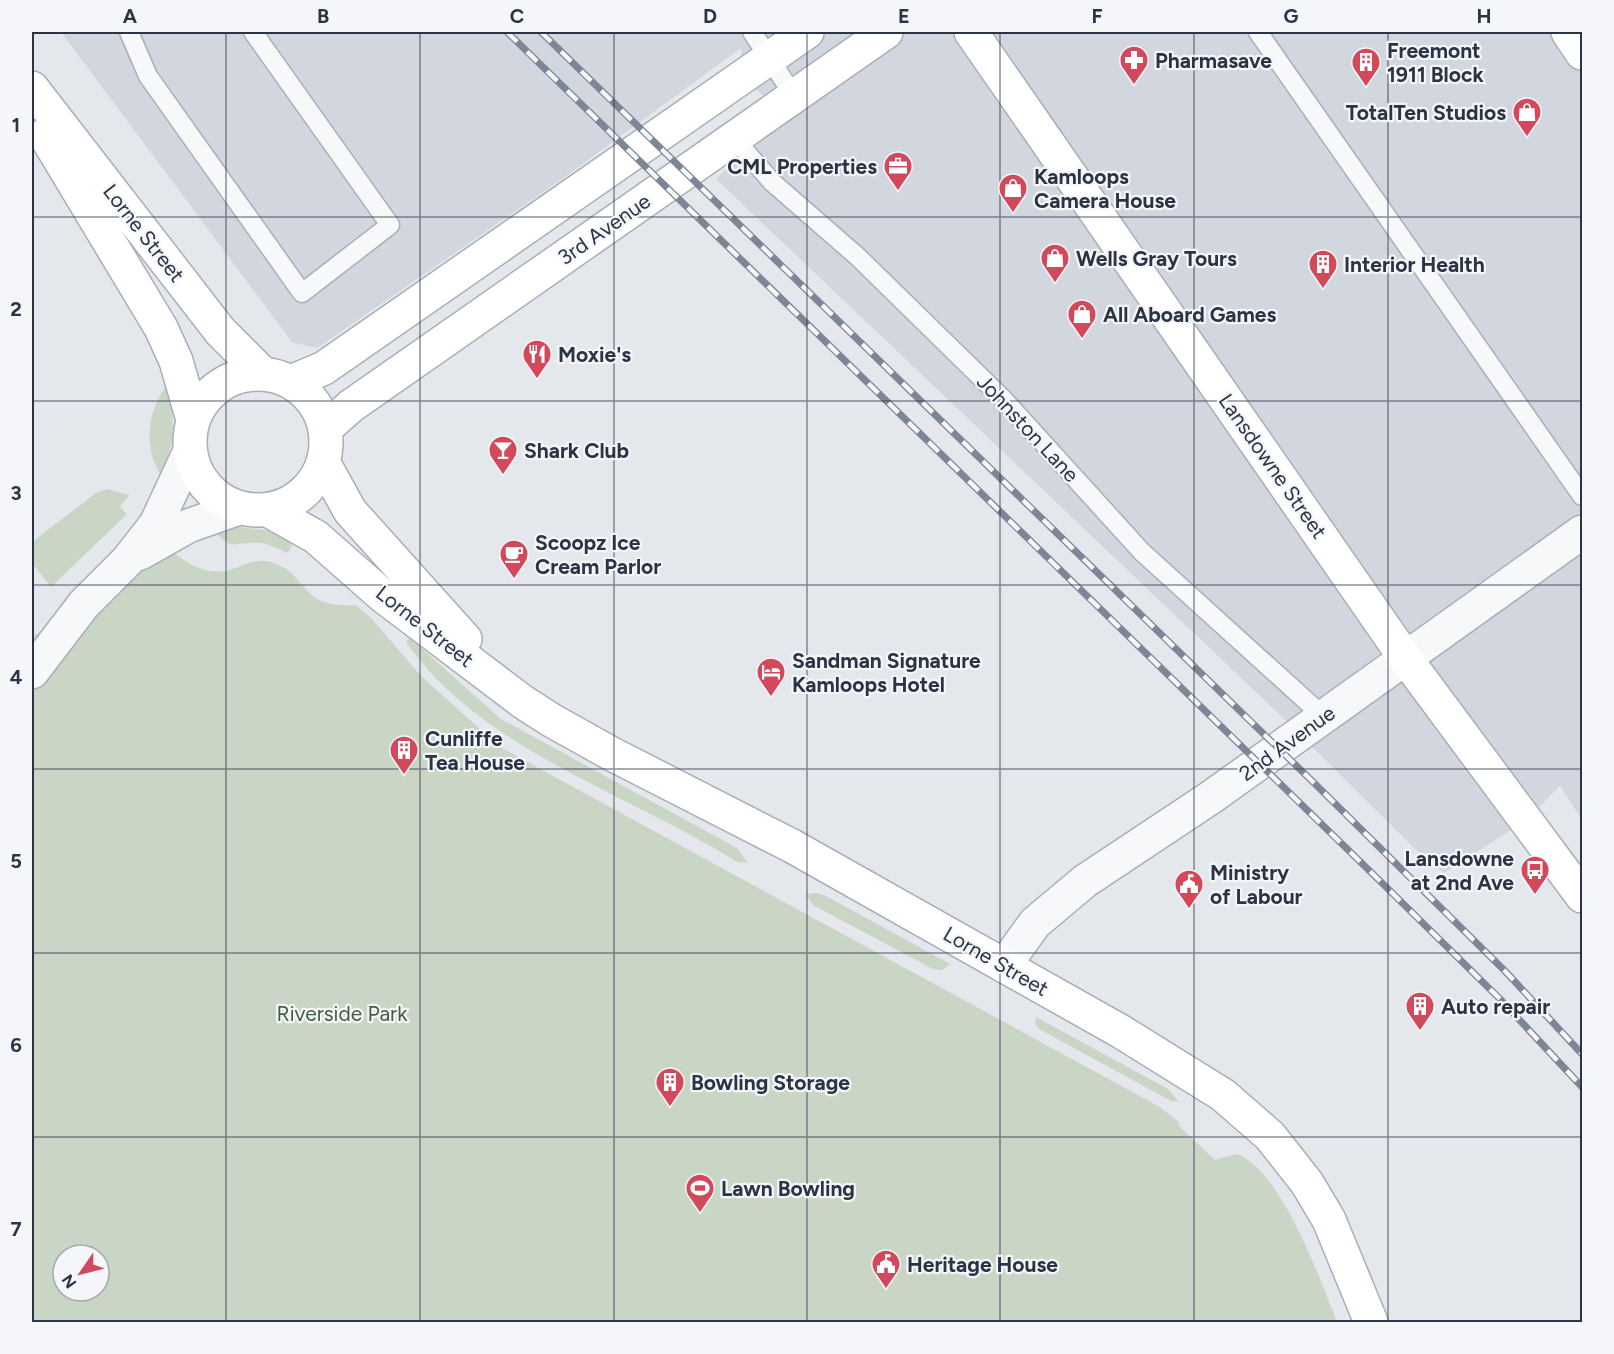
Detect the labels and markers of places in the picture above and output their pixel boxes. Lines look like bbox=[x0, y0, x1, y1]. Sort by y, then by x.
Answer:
place label: Freemont 1911 Block bbox=[1387, 38, 1484, 87]
pharmacy icon: Pharmasave bbox=[1118, 44, 1150, 86]
building icon: Freemont 1911 Block bbox=[1350, 46, 1382, 88]
place label: Pharmasave bbox=[1155, 48, 1272, 73]
shop icon: TotalTen Studios bbox=[1511, 96, 1543, 138]
place label: TotalTen Studios bbox=[1346, 100, 1506, 125]
office icon: CML Properties bbox=[882, 150, 914, 192]
place label: CML Properties bbox=[727, 154, 877, 179]
place label: Kamloops Camera House bbox=[1034, 164, 1176, 213]
shop icon: Kamloops Camera House bbox=[997, 172, 1029, 214]
shop icon: Wells Gray Tours bbox=[1039, 242, 1071, 284]
place label: Wells Gray Tours bbox=[1076, 246, 1237, 271]
building icon: Interior Health bbox=[1307, 248, 1339, 290]
place label: Interior Health bbox=[1344, 252, 1485, 277]
shop icon: All Aboard Games bbox=[1066, 298, 1098, 340]
place label: All Aboard Games bbox=[1103, 302, 1276, 327]
restaurant icon: Moxie's bbox=[521, 338, 553, 380]
place label: Moxie's bbox=[558, 342, 631, 367]
bar icon: Shark Club bbox=[487, 434, 519, 476]
place label: Shark Club bbox=[524, 438, 629, 463]
place label: Scoopz Ice Cream Parlor bbox=[535, 530, 661, 579]
cafe icon: Scoopz Ice Cream Parlor bbox=[498, 538, 530, 580]
place label: Sandman Signature Kamloops Hotel bbox=[792, 648, 981, 697]
hotel icon: Sandman Signature Kamloops Hotel bbox=[755, 656, 787, 698]
place label: Cunliffe Tea House bbox=[425, 726, 525, 775]
building icon: Cunliffe Tea House bbox=[388, 734, 420, 776]
place label: Lansdowne at 2nd Ave bbox=[1404, 846, 1514, 895]
bus stop icon: Lansdowne at 2nd Ave bbox=[1519, 854, 1551, 896]
place label: Ministry of Labour bbox=[1210, 860, 1303, 909]
public building icon: Ministry of Labour bbox=[1173, 868, 1205, 910]
building icon: Auto repair bbox=[1404, 990, 1436, 1032]
place label: Auto repair bbox=[1441, 994, 1550, 1019]
building icon: Bowling Storage bbox=[654, 1066, 686, 1108]
place label: Bowling Storage bbox=[691, 1070, 850, 1095]
sports icon: Lawn Bowling bbox=[684, 1172, 716, 1214]
place label: Lawn Bowling bbox=[721, 1176, 855, 1201]
public building icon: Heritage House bbox=[870, 1248, 902, 1290]
place label: Heritage House bbox=[907, 1252, 1058, 1277]

